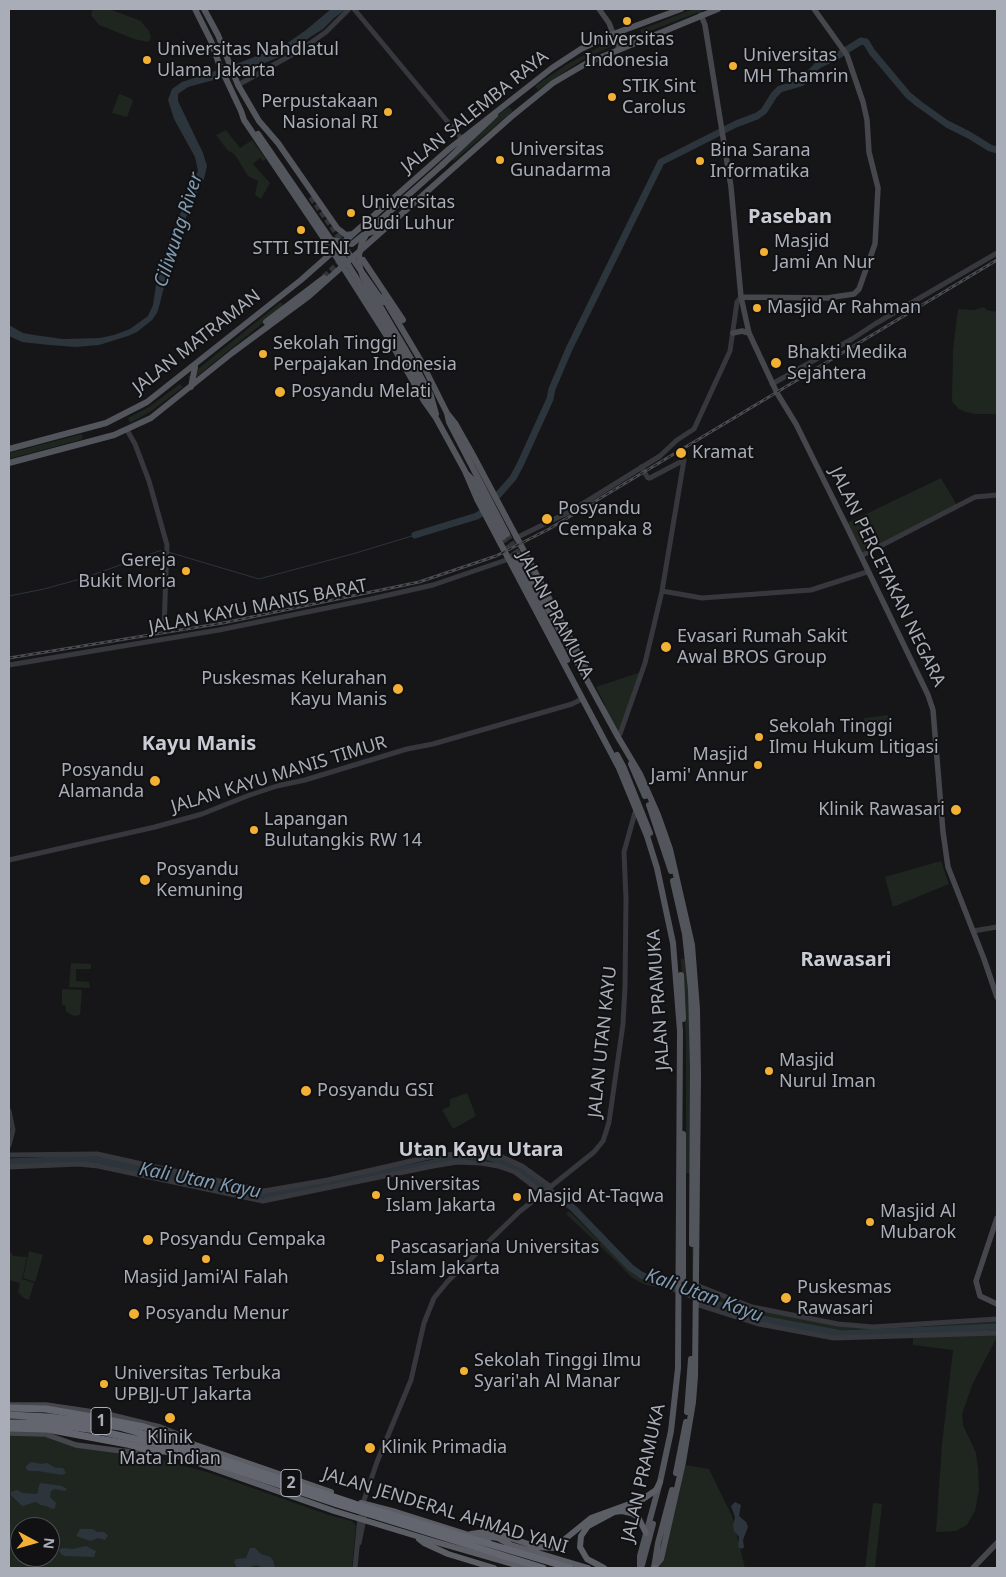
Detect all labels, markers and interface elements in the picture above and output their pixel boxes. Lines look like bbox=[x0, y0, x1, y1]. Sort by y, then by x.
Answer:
marker: Universitas Indonesia bbox=[621, 15, 633, 27]
place label: Universitas Indonesia bbox=[580, 29, 674, 72]
place label: Universitas Nahdlatul Ulama Jakarta bbox=[157, 39, 339, 82]
place label: Universitas MH Thamrin bbox=[743, 45, 849, 88]
street label: JALAN SALEMBA RAYA bbox=[397, 46, 553, 178]
marker: Universitas Nahdlatul Ulama Jakarta bbox=[141, 54, 153, 66]
marker: Universitas MH Thamrin bbox=[727, 60, 739, 72]
place label: STIK Sint Carolus bbox=[622, 76, 696, 118]
place label: Perpustakaan Nasional RI bbox=[261, 91, 378, 134]
marker: STIK Sint Carolus bbox=[606, 91, 618, 103]
marker: Perpustakaan Nasional RI bbox=[382, 106, 394, 118]
place label: Universitas Gunadarma bbox=[510, 139, 611, 182]
place label: Bina Sarana Informatika bbox=[710, 140, 811, 182]
marker: Universitas Gunadarma bbox=[494, 154, 506, 166]
marker: Bina Sarana Informatika bbox=[694, 155, 706, 167]
water label: Ciliwung River bbox=[150, 170, 208, 290]
place label: Universitas Budi Luhur bbox=[361, 192, 455, 234]
district label: Paseban bbox=[748, 205, 832, 229]
marker: Universitas Budi Luhur bbox=[345, 207, 357, 219]
marker: STTI STIENI bbox=[295, 224, 307, 236]
place label: Masjid Jami An Nur bbox=[774, 231, 875, 274]
place label: STTI STIENI bbox=[253, 238, 349, 260]
marker: Masjid Jami An Nur bbox=[758, 246, 770, 258]
street label: JALAN MATRAMAN bbox=[129, 285, 265, 399]
place label: Masjid Ar Rahman bbox=[767, 297, 921, 319]
marker: Masjid Ar Rahman bbox=[751, 302, 763, 314]
place label: Sekolah Tinggi Perpajakan Indonesia bbox=[273, 333, 457, 376]
place label: Bhakti Medika Sejahtera bbox=[787, 342, 907, 384]
marker: Sekolah Tinggi Perpajakan Indonesia bbox=[257, 348, 269, 360]
marker: Bhakti Medika Sejahtera bbox=[769, 356, 783, 370]
place label: Posyandu Melati bbox=[291, 381, 431, 403]
marker: Posyandu Melati bbox=[273, 385, 287, 399]
place label: Kramat bbox=[692, 442, 754, 464]
marker: Kramat bbox=[674, 446, 688, 460]
street label: JALAN PERCETAKAN NEGARA bbox=[824, 464, 950, 690]
place label: Posyandu Cempaka 8 bbox=[558, 498, 652, 540]
marker: Posyandu Cempaka 8 bbox=[540, 512, 554, 526]
street label: JALAN PRAMUKA bbox=[512, 547, 598, 683]
place label: Gereja Bukit Moria bbox=[78, 550, 176, 592]
marker: Gereja Bukit Moria bbox=[180, 565, 192, 577]
street label: JALAN KAYU MANIS BARAT bbox=[147, 575, 369, 639]
place label: Evasari Rumah Sakit Awal BROS Group bbox=[677, 626, 848, 669]
marker: Evasari Rumah Sakit Awal BROS Group bbox=[659, 640, 673, 654]
place label: Puskesmas Kelurahan Kayu Manis bbox=[201, 668, 387, 711]
marker: Puskesmas Kelurahan Kayu Manis bbox=[391, 682, 405, 696]
place label: Sekolah Tinggi Ilmu Hukum Litigasi bbox=[769, 716, 939, 759]
marker: Sekolah Tinggi Ilmu Hukum Litigasi bbox=[753, 731, 765, 743]
district label: Kayu Manis bbox=[142, 732, 256, 756]
street label: JALAN KAYU MANIS TIMUR bbox=[169, 732, 389, 818]
place label: Masjid Jami' Annur bbox=[650, 744, 748, 786]
marker: Masjid Jami' Annur bbox=[752, 759, 764, 771]
place label: Posyandu Alamanda bbox=[59, 760, 144, 802]
marker: Posyandu Alamanda bbox=[148, 774, 162, 788]
place label: Klinik Rawasari bbox=[818, 799, 945, 821]
marker: Klinik Rawasari bbox=[949, 803, 963, 817]
place label: Lapangan Bulutangkis RW 14 bbox=[264, 809, 422, 852]
marker: Lapangan Bulutangkis RW 14 bbox=[248, 824, 260, 836]
place label: Posyandu Kemuning bbox=[156, 859, 243, 902]
marker: Posyandu Kemuning bbox=[138, 873, 152, 887]
street label: JALAN PRAMUKA bbox=[643, 929, 675, 1071]
district label: Rawasari bbox=[800, 948, 892, 972]
street label: JALAN UTAN KAYU bbox=[584, 965, 622, 1119]
place label: Masjid Nurul Iman bbox=[779, 1050, 876, 1092]
marker: Masjid Nurul Iman bbox=[763, 1065, 775, 1077]
place label: Posyandu GSI bbox=[317, 1080, 434, 1102]
marker: Posyandu GSI bbox=[299, 1084, 313, 1098]
district label: Utan Kayu Utara bbox=[398, 1138, 564, 1162]
water label: Kali Utan Kayu bbox=[137, 1158, 263, 1204]
place label: Universitas Islam Jakarta bbox=[386, 1174, 496, 1216]
place label: Masjid At-Taqwa bbox=[527, 1186, 664, 1208]
marker: Universitas Islam Jakarta bbox=[370, 1189, 382, 1201]
marker: Masjid At-Taqwa bbox=[511, 1191, 523, 1203]
place label: Masjid Al Mubarok bbox=[880, 1201, 956, 1244]
marker: Masjid Al Mubarok bbox=[864, 1216, 876, 1228]
place label: Posyandu Cempaka bbox=[159, 1229, 326, 1251]
marker: Posyandu Cempaka bbox=[141, 1233, 155, 1247]
place label: Pascasarjana Universitas Islam Jakarta bbox=[390, 1237, 599, 1280]
marker: Pascasarjana Universitas Islam Jakarta bbox=[374, 1252, 386, 1264]
marker: Masjid Jami'Al Falah bbox=[200, 1253, 212, 1265]
water label: Kali Utan Kayu bbox=[642, 1264, 766, 1328]
place label: Masjid Jami'Al Falah bbox=[123, 1267, 289, 1289]
place label: Puskesmas Rawasari bbox=[797, 1277, 892, 1320]
marker: Puskesmas Rawasari bbox=[779, 1291, 793, 1305]
place label: Posyandu Menur bbox=[145, 1303, 289, 1325]
marker: Posyandu Menur bbox=[127, 1307, 141, 1321]
place label: Sekolah Tinggi Ilmu Syari'ah Al Manar bbox=[474, 1350, 641, 1392]
place label: Universitas Terbuka UPBJJ-UT Jakarta bbox=[114, 1363, 281, 1406]
marker: Sekolah Tinggi Ilmu Syari'ah Al Manar bbox=[458, 1365, 470, 1377]
marker: Universitas Terbuka UPBJJ-UT Jakarta bbox=[98, 1378, 110, 1390]
street label: JALAN PRAMUKA bbox=[618, 1402, 670, 1544]
road number: 1 bbox=[91, 1408, 111, 1434]
marker: Klinik Mata Indian bbox=[163, 1411, 177, 1425]
place label: Klinik Mata Indian bbox=[119, 1427, 221, 1470]
place label: Klinik Primadia bbox=[381, 1437, 507, 1459]
marker: Klinik Primadia bbox=[363, 1441, 377, 1455]
street label: JALAN JENDERAL AHMAD YANI bbox=[320, 1463, 570, 1559]
road number: 2 bbox=[281, 1470, 301, 1496]
north arrow bbox=[10, 1517, 60, 1567]
text: N bbox=[39, 1537, 59, 1550]

